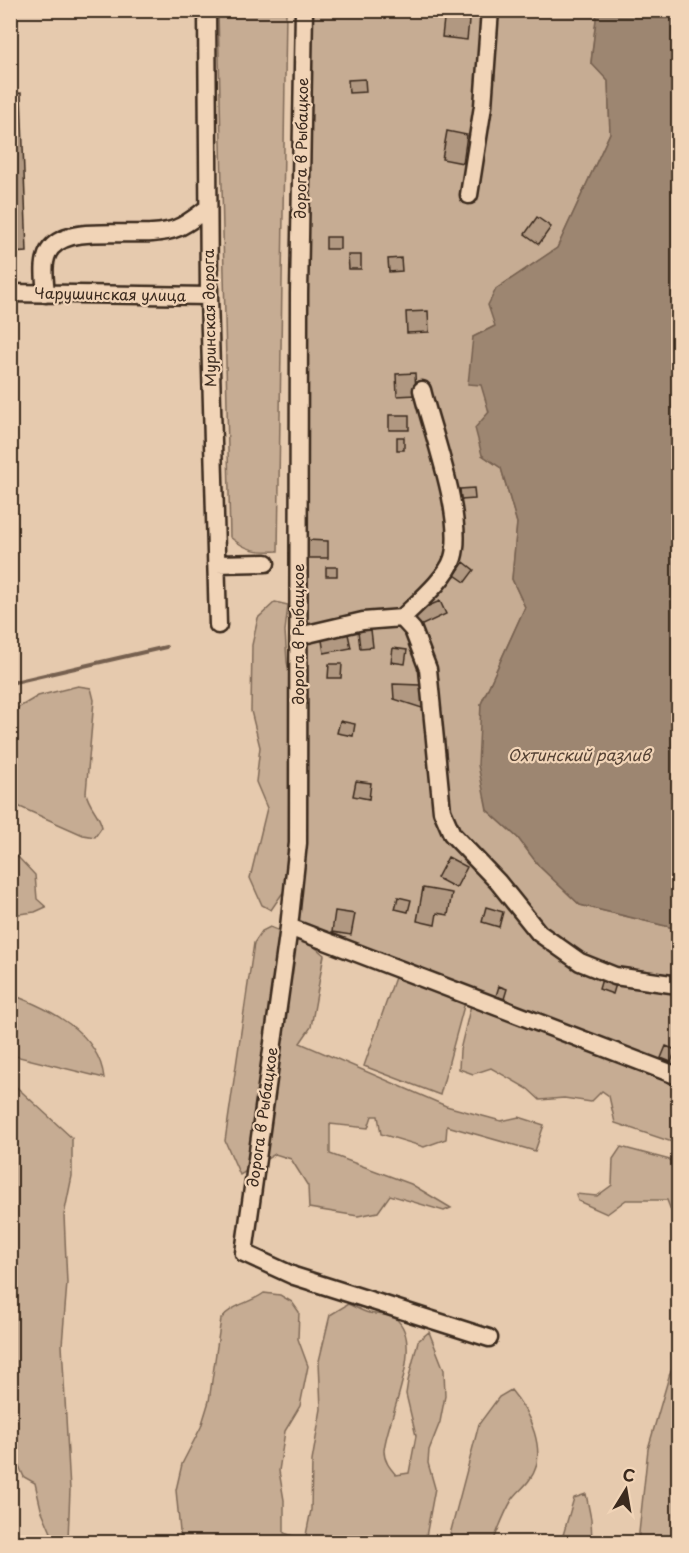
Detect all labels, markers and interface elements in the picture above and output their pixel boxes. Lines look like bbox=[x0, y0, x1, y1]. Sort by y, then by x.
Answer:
street label: дорога в Рыбацкое bbox=[288, 77, 313, 219]
street label: Муринская дорога bbox=[196, 248, 221, 387]
street label: Чарушинская улица bbox=[34, 281, 187, 306]
street label: дорога в Рыбацкое bbox=[286, 563, 309, 705]
water label: Охтинский разлив bbox=[508, 742, 653, 766]
street label: дорога в Рыбацкое bbox=[240, 1045, 283, 1188]
north arrow bbox=[596, 1460, 656, 1520]
text: С bbox=[621, 1461, 637, 1487]

